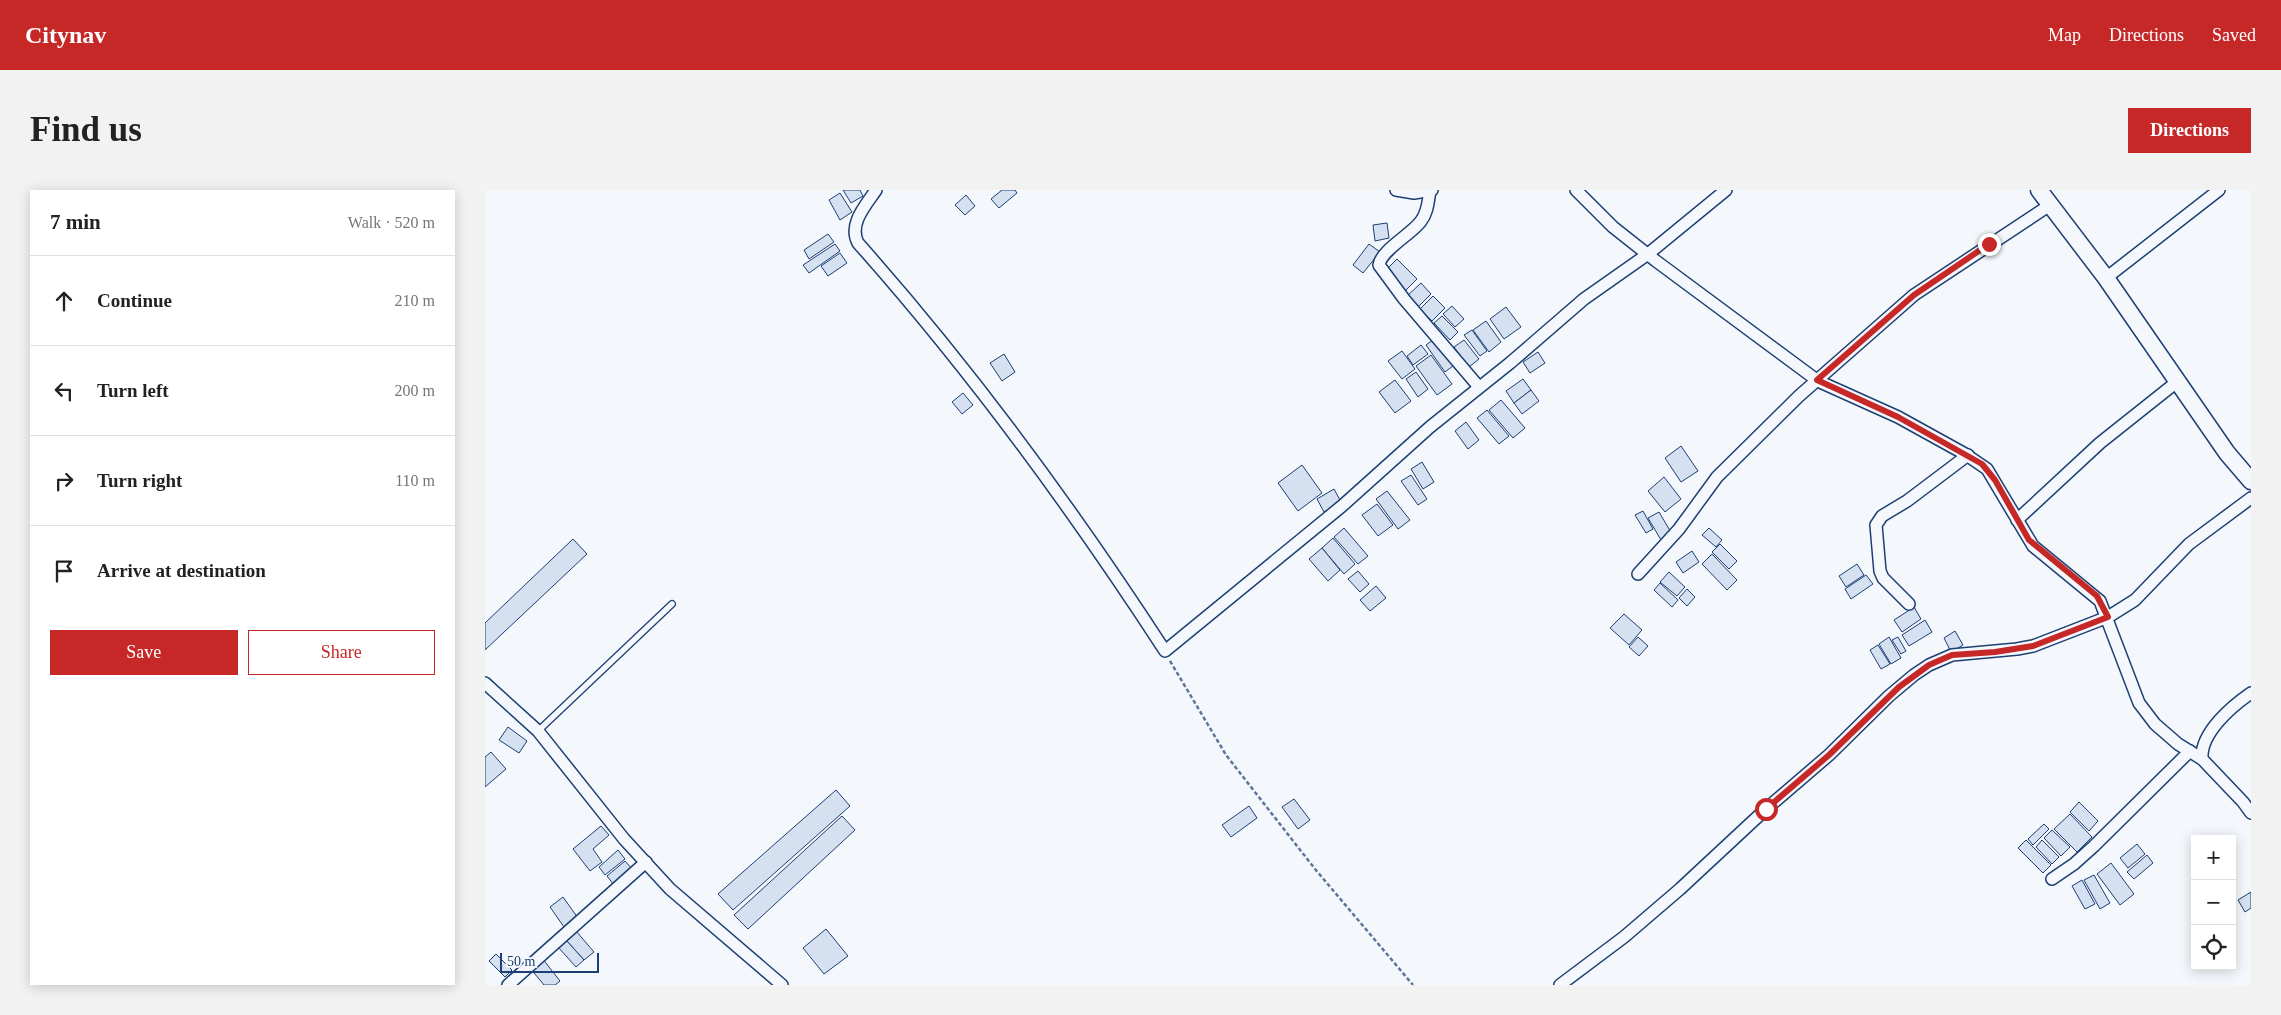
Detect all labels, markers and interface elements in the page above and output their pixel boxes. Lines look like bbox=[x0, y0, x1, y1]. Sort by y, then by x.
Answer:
text: Citynav bbox=[25, 22, 106, 48]
text: Map bbox=[2048, 25, 2081, 45]
text: Directions bbox=[2109, 25, 2184, 45]
text: Saved bbox=[2212, 25, 2256, 45]
button: Directions bbox=[2128, 108, 2251, 153]
text: Find us bbox=[30, 110, 142, 149]
text: 7 min bbox=[50, 210, 101, 234]
text: Walk · 520 m bbox=[348, 214, 435, 231]
route end bbox=[1978, 233, 2001, 256]
icon: ahead bbox=[50, 287, 78, 315]
text: Continue bbox=[97, 290, 172, 311]
text: 210 m bbox=[395, 292, 435, 309]
icon: left bbox=[50, 377, 78, 405]
text: Turn left bbox=[97, 380, 169, 401]
text: 200 m bbox=[395, 382, 435, 399]
icon: right bbox=[50, 467, 78, 495]
text: Turn right bbox=[97, 470, 182, 491]
text: 110 m bbox=[395, 472, 435, 489]
icon: arrive bbox=[50, 557, 78, 585]
text: Arrive at destination bbox=[97, 560, 266, 581]
button: Save bbox=[50, 630, 238, 675]
button: Share bbox=[248, 630, 435, 675]
route start bbox=[1755, 798, 1778, 821]
map controls bbox=[2191, 835, 2236, 970]
button: + bbox=[2191, 835, 2236, 880]
button: − bbox=[2191, 880, 2236, 925]
button: locate bbox=[2191, 925, 2236, 970]
scale bar bbox=[500, 950, 599, 973]
text: 50 m bbox=[507, 954, 535, 969]

